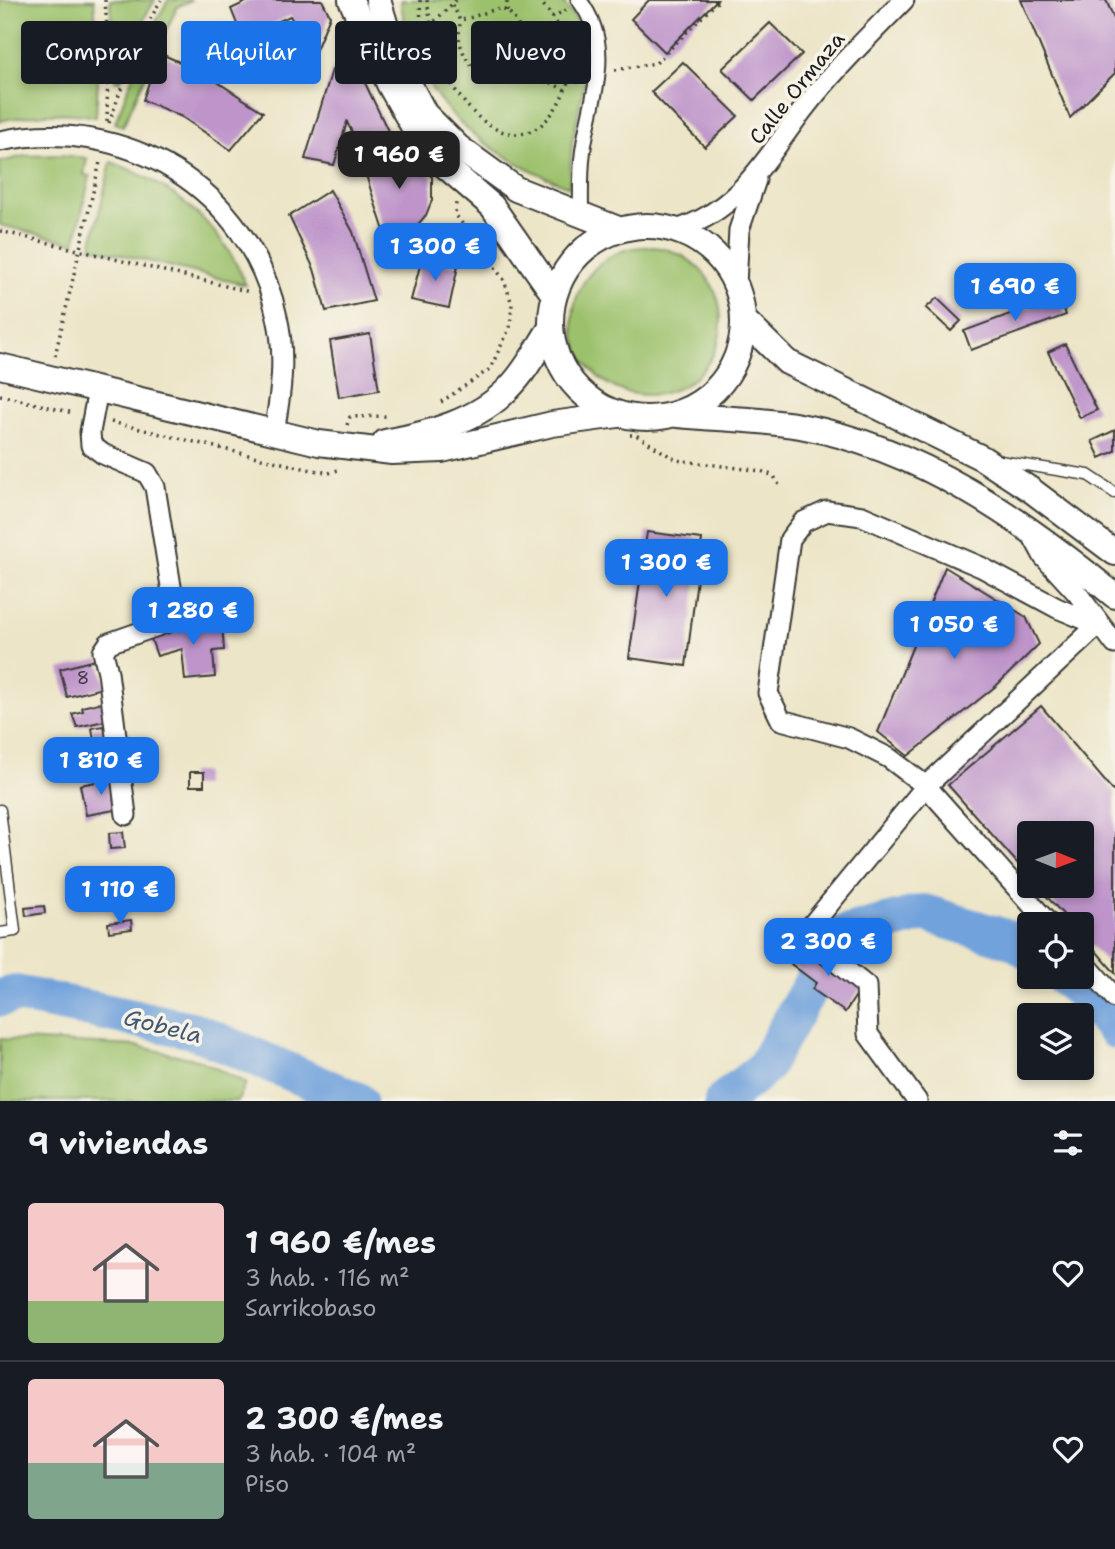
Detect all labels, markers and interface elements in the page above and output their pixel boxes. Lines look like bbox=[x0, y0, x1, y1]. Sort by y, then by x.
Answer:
chip: Comprar bbox=[21, 21, 167, 84]
chip: Alquilar bbox=[181, 21, 321, 84]
chip: Filtros bbox=[335, 21, 457, 84]
chip: Nuevo bbox=[471, 21, 591, 84]
street label: Calle Ormaza bbox=[743, 26, 851, 150]
pin: 1 960 € bbox=[334, 132, 464, 191]
text: 1 960 € bbox=[354, 139, 444, 169]
pin: 1 300 € bbox=[370, 224, 500, 283]
text: 1 300 € bbox=[390, 231, 480, 261]
pin: 1 690 € bbox=[950, 264, 1080, 323]
text: 1 690 € bbox=[970, 271, 1060, 301]
pin: 1 300 € bbox=[601, 540, 731, 599]
text: 1 300 € bbox=[621, 547, 711, 577]
pin: 1 280 € bbox=[128, 588, 258, 647]
text: 1 280 € bbox=[148, 595, 238, 625]
pin: 1 050 € bbox=[889, 602, 1019, 661]
text: 1 050 € bbox=[910, 609, 998, 639]
house number: 8 bbox=[77, 666, 89, 690]
pin: 1 810 € bbox=[36, 738, 166, 797]
text: 1 810 € bbox=[59, 745, 143, 775]
north arrow bbox=[1017, 821, 1094, 898]
map controls bbox=[1017, 821, 1094, 1080]
pin: 1 110 € bbox=[55, 866, 185, 926]
text: 1 110 € bbox=[81, 874, 159, 904]
button: locate bbox=[1017, 912, 1094, 989]
pin: 2 300 € bbox=[763, 918, 893, 978]
text: 2 300 € bbox=[780, 926, 876, 956]
water label: Gobela bbox=[121, 1002, 205, 1050]
button: layers bbox=[1017, 1003, 1094, 1080]
text: 9 viviendas bbox=[28, 1123, 208, 1164]
icon: filters bbox=[1049, 1124, 1087, 1162]
text: 1 960 €/mes bbox=[245, 1222, 436, 1263]
icon: home bbox=[84, 1231, 168, 1315]
icon: heart bbox=[1049, 1254, 1087, 1292]
text: 3 hab. · 116 m² bbox=[245, 1263, 410, 1293]
text: Sarrikobaso bbox=[245, 1293, 376, 1323]
text: 2 300 €/mes bbox=[245, 1398, 444, 1439]
icon: home bbox=[84, 1407, 168, 1491]
icon: heart bbox=[1049, 1430, 1087, 1468]
text: 3 hab. · 104 m² bbox=[245, 1439, 416, 1469]
text: Piso bbox=[245, 1469, 289, 1499]

